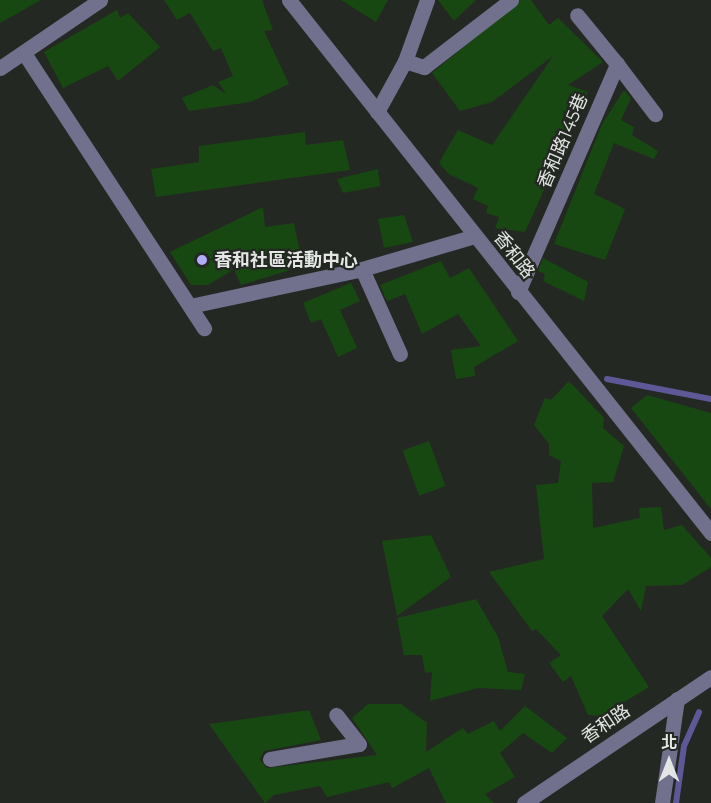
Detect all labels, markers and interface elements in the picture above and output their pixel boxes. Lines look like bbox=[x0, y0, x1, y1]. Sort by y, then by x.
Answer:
street label: 香和路145巷 bbox=[533, 91, 593, 191]
street label: 香和路 bbox=[489, 227, 539, 283]
place label: 香和社區活動中心 bbox=[214, 249, 358, 271]
marker: 香和社區活動中心 bbox=[195, 253, 209, 267]
street label: 香和路 bbox=[578, 700, 634, 748]
north arrow bbox=[639, 731, 699, 791]
text: 北 bbox=[661, 733, 677, 752]

